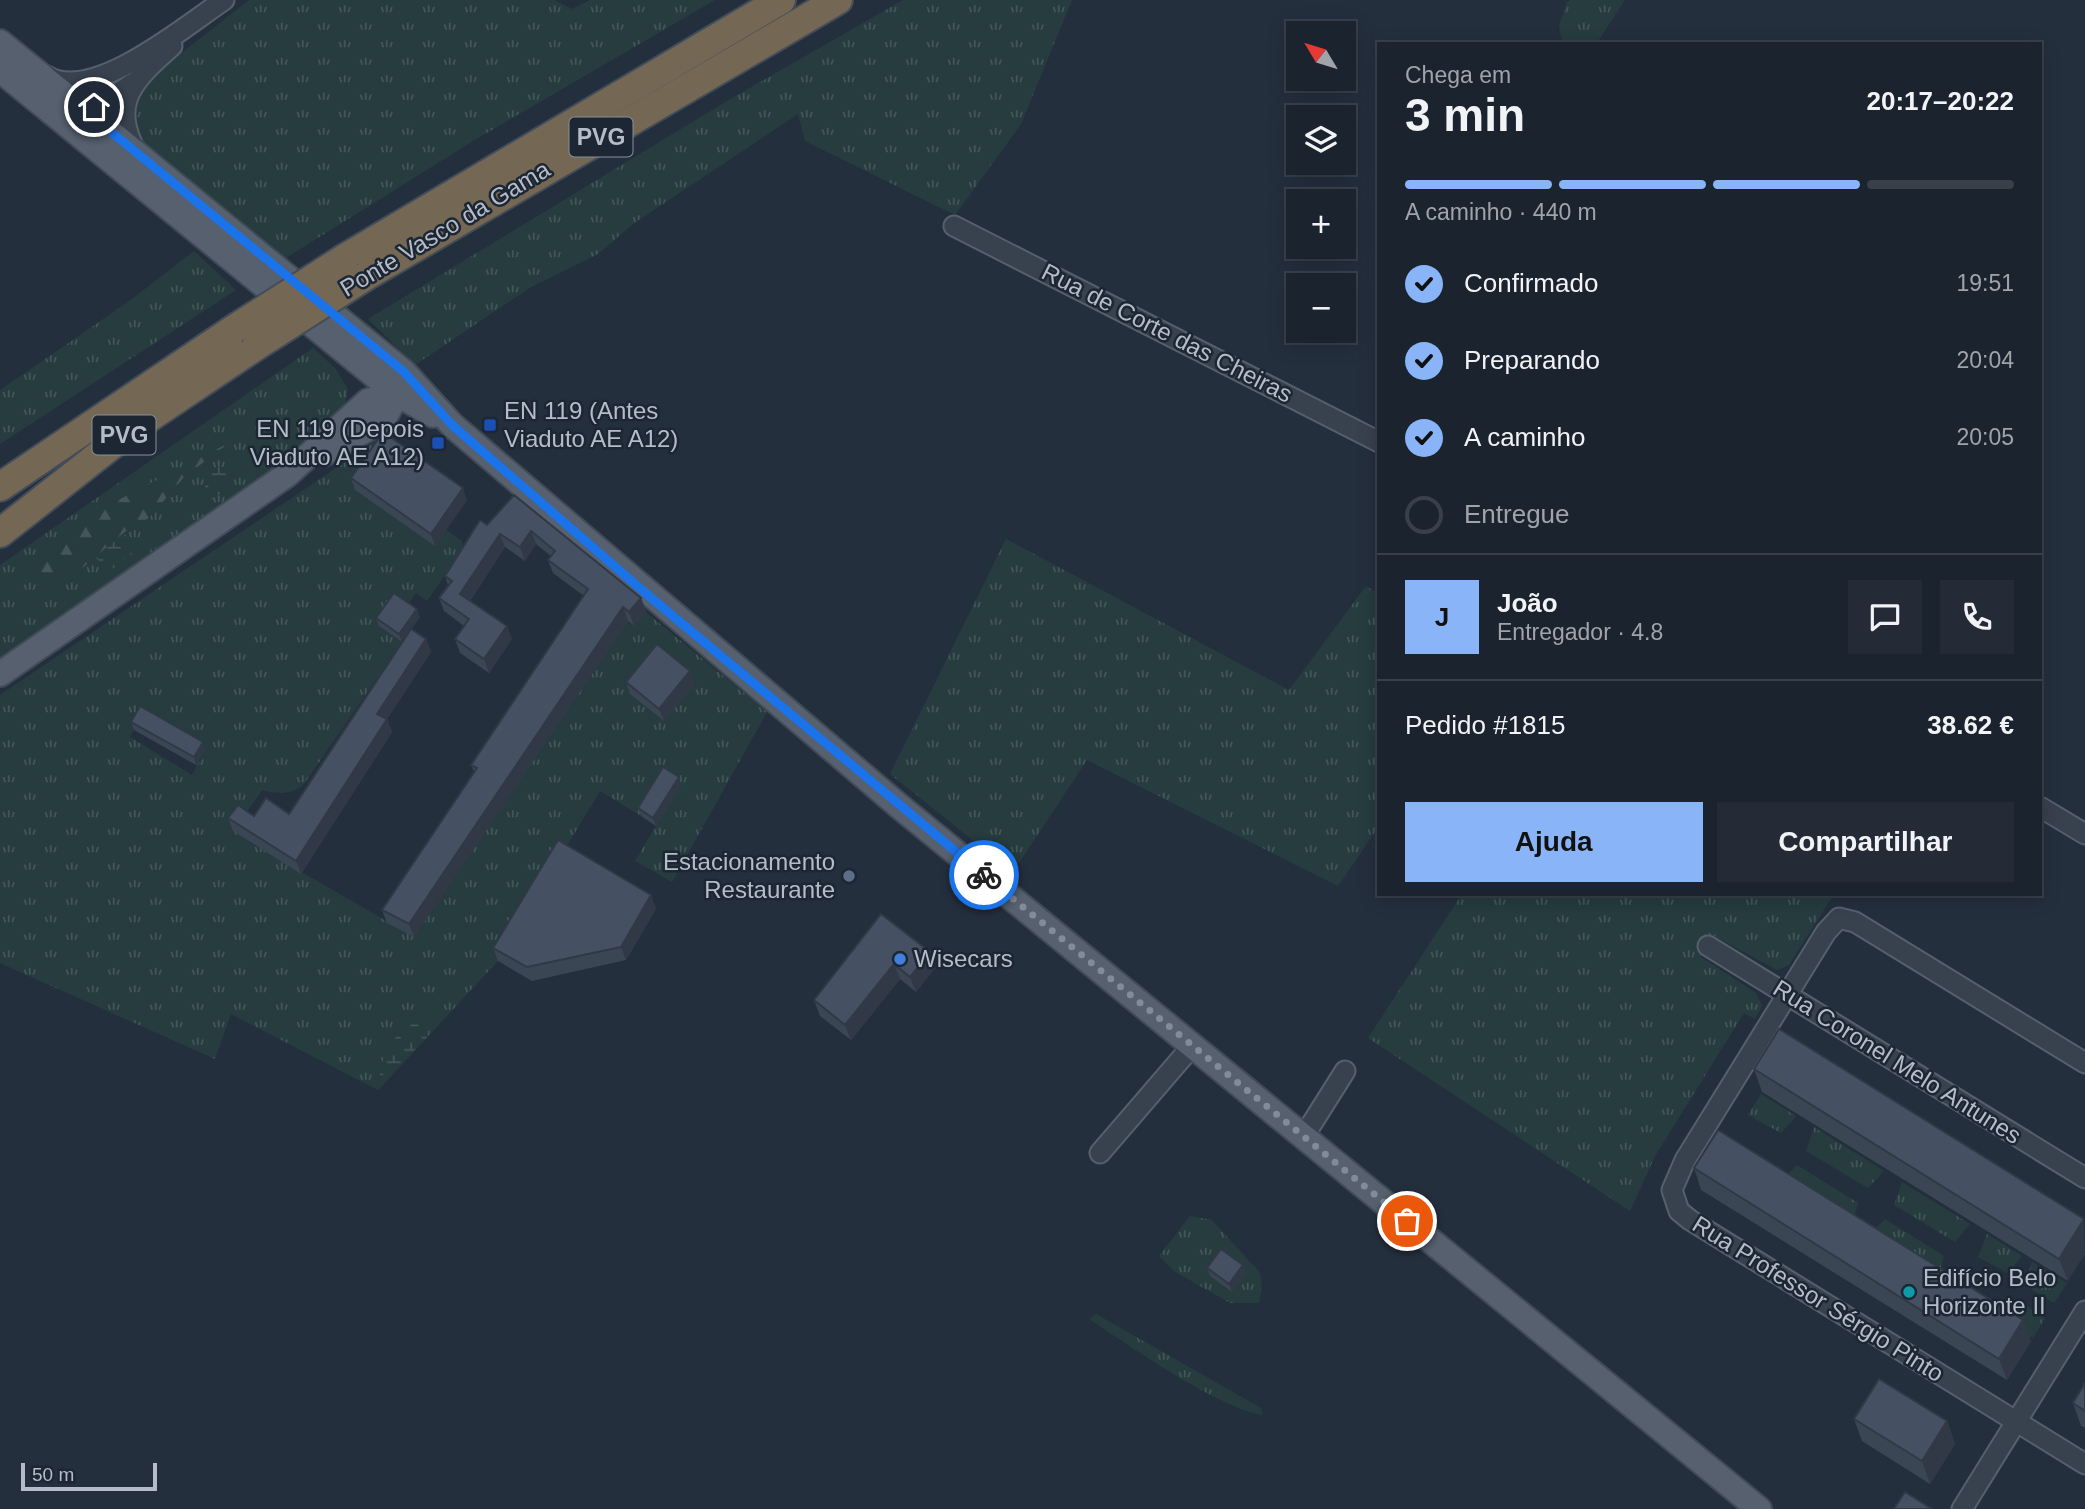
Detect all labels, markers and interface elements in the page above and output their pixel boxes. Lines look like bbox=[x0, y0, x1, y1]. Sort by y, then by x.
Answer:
north arrow bbox=[1286, 21, 1356, 91]
map controls bbox=[1286, 21, 1356, 343]
text: Chega em bbox=[1405, 62, 1511, 88]
pin bbox=[64, 77, 124, 137]
text: 20:17–20:22 bbox=[1867, 86, 2014, 116]
icon: home bbox=[75, 88, 113, 126]
text: 3 min bbox=[1405, 89, 1525, 141]
button: layers bbox=[1286, 105, 1356, 175]
road number: PVG bbox=[570, 118, 632, 156]
street label: Ponte Vasco da Gama bbox=[335, 155, 555, 302]
button: + bbox=[1286, 189, 1356, 259]
text: A caminho · 440 m bbox=[1405, 199, 1597, 225]
street label: Rua de Corte das Cheiras bbox=[1037, 258, 1297, 408]
icon: check bbox=[1405, 265, 1443, 303]
text: Confirmado bbox=[1464, 268, 1598, 298]
text: 19:51 bbox=[1956, 270, 2014, 296]
button: − bbox=[1286, 273, 1356, 343]
icon: check bbox=[1405, 342, 1443, 380]
text: Preparando bbox=[1464, 345, 1600, 375]
text: 20:04 bbox=[1956, 347, 2014, 373]
place label: EN 119 (Antes Viaduto AE A12) bbox=[504, 397, 678, 452]
place label: EN 119 (Depois Viaduto AE A12) bbox=[250, 415, 424, 470]
road number: PVG bbox=[92, 416, 156, 454]
marker: EN 119 (Antes Viaduto AE A12) bbox=[482, 417, 498, 433]
icon: check bbox=[1405, 419, 1443, 457]
text: A caminho bbox=[1464, 422, 1585, 452]
text: 20:05 bbox=[1956, 424, 2014, 450]
marker: EN 119 (Depois Viaduto AE A12) bbox=[430, 435, 446, 451]
text: Entregue bbox=[1464, 499, 1570, 529]
button: chat bbox=[1848, 580, 1922, 654]
button: phone bbox=[1940, 580, 2014, 654]
text: João bbox=[1497, 588, 1558, 618]
text: J bbox=[1435, 602, 1449, 632]
text: Entregador · 4.8 bbox=[1497, 619, 1663, 645]
text: Pedido #1815 bbox=[1405, 710, 1565, 740]
text: 38.62 € bbox=[1927, 710, 2014, 740]
button: Ajuda bbox=[1405, 802, 1703, 882]
button: Compartilhar bbox=[1717, 802, 2014, 882]
courier bbox=[949, 840, 1019, 910]
place label: Estacionamento Restaurante bbox=[663, 848, 835, 903]
icon: bike bbox=[965, 856, 1003, 894]
marker: Estacionamento Restaurante bbox=[841, 868, 857, 884]
place label: Wisecars bbox=[914, 945, 1013, 972]
marker: Wisecars bbox=[892, 951, 908, 967]
street label: Rua Coronel Melo Antunes bbox=[1768, 974, 2026, 1149]
pin bbox=[1377, 1191, 1437, 1251]
icon: bag bbox=[1388, 1202, 1426, 1240]
street label: Rua Professor Sérgio Pinto bbox=[1688, 1210, 1949, 1387]
place label: Edifício Belo Horizonte II bbox=[1923, 1264, 2056, 1319]
marker: Edifício Belo Horizonte II bbox=[1901, 1284, 1917, 1300]
scale bar bbox=[21, 1460, 158, 1492]
text: 50 m bbox=[32, 1464, 74, 1485]

